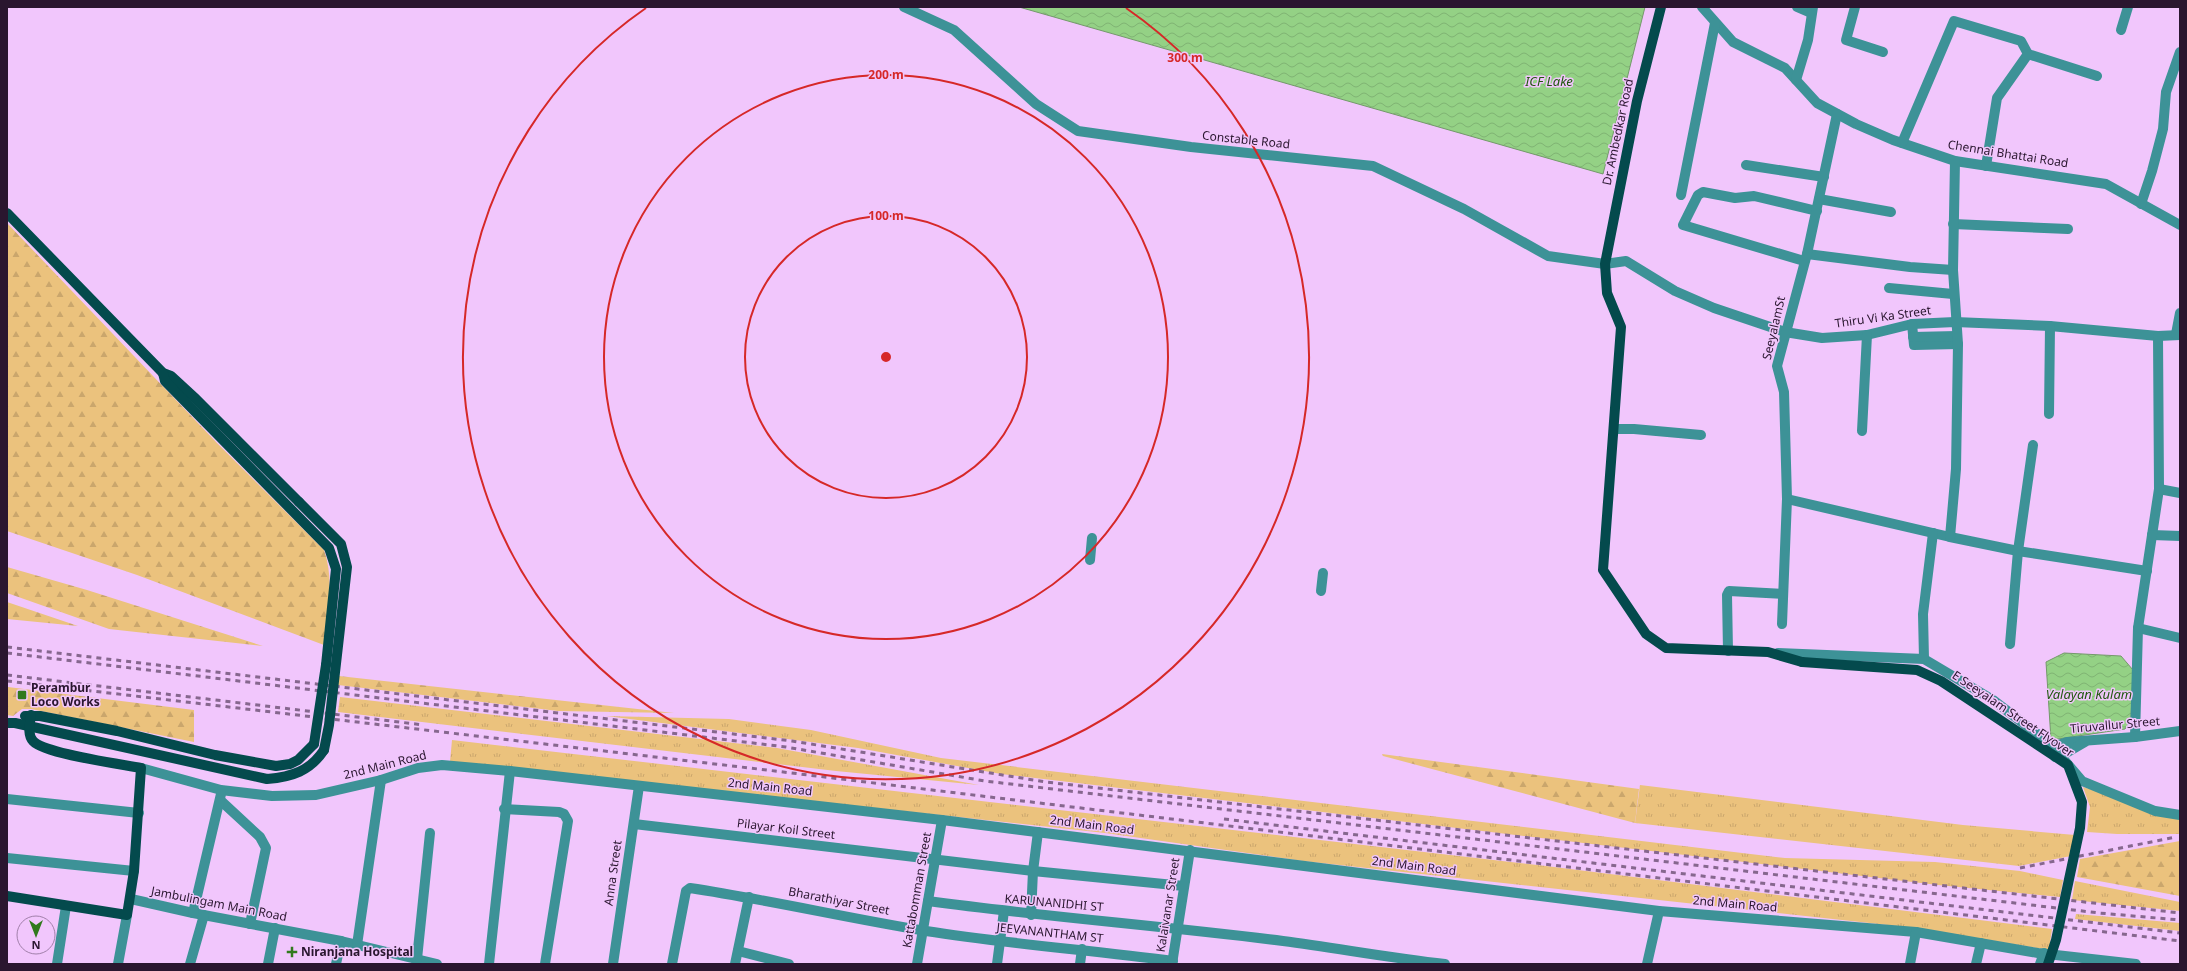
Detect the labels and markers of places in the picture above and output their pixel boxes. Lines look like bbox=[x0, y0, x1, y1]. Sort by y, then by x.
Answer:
centre of rings bbox=[879, 350, 893, 364]
place label: Perambur Loco Works bbox=[31, 679, 100, 710]
marker: Perambur Loco Works bbox=[16, 689, 28, 701]
place label: Niranjana Hospital bbox=[301, 943, 413, 960]
marker: Niranjana Hospital bbox=[286, 946, 298, 958]

